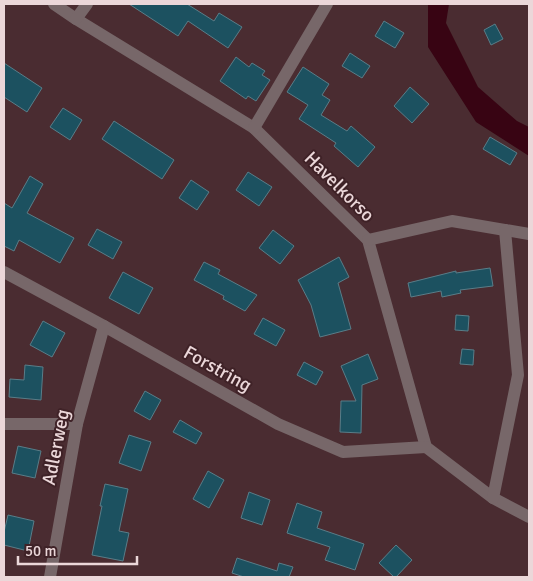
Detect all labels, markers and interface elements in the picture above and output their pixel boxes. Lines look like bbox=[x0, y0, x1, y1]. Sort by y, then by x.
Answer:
street label: Havelkorso bbox=[299, 146, 380, 227]
street label: Forstring bbox=[179, 340, 256, 397]
street label: Adlerweg bbox=[37, 407, 75, 487]
scale bar bbox=[18, 534, 136, 566]
text: 50 m bbox=[25, 542, 56, 560]

